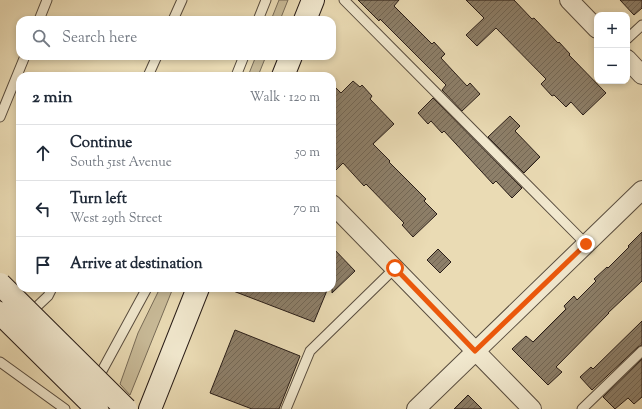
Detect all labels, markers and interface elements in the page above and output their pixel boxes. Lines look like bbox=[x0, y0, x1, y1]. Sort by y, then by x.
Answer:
map controls bbox=[594, 12, 630, 84]
button: + bbox=[594, 12, 630, 48]
search box bbox=[16, 16, 336, 60]
icon: search bbox=[30, 27, 52, 49]
text: Search here bbox=[62, 28, 137, 49]
button: − bbox=[594, 48, 630, 84]
text: 2 min bbox=[32, 86, 73, 110]
text: Walk · 120 m bbox=[250, 89, 320, 107]
text: Continue bbox=[70, 133, 132, 154]
icon: ahead bbox=[32, 142, 54, 164]
text: 50 m bbox=[295, 144, 320, 162]
text: South 51st Avenue bbox=[70, 154, 172, 172]
text: Turn left bbox=[70, 189, 127, 210]
icon: left bbox=[32, 198, 54, 220]
text: 70 m bbox=[293, 200, 320, 218]
text: West 29th Street bbox=[70, 210, 162, 228]
route end bbox=[577, 235, 595, 253]
icon: arrive bbox=[32, 254, 54, 276]
text: Arrive at destination bbox=[70, 254, 203, 275]
route start bbox=[386, 259, 404, 277]

